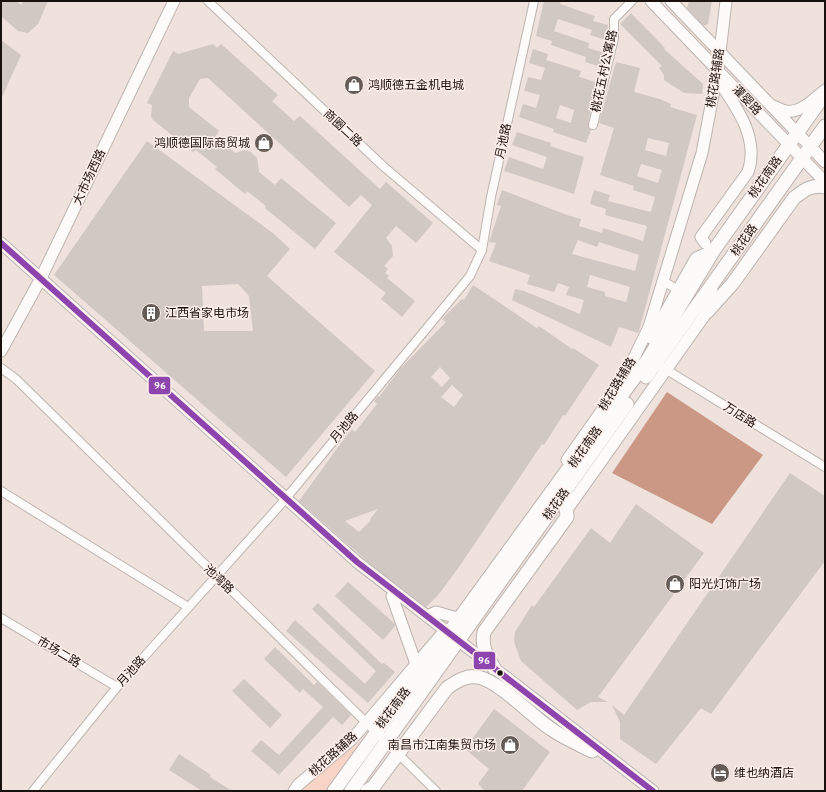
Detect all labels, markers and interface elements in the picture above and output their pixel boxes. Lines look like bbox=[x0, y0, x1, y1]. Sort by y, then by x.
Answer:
street label: 桃花五村公寓路 bbox=[588, 28, 620, 114]
street label: 桃花路辅路 bbox=[703, 47, 727, 109]
shop icon: 鸿顺德五金机电城 bbox=[343, 74, 365, 96]
place label: 鸿顺德五金机电城 bbox=[368, 78, 464, 92]
street label: 灌婴路 bbox=[730, 82, 764, 118]
street label: 商圈二路 bbox=[321, 107, 365, 149]
street label: 月池路 bbox=[492, 122, 514, 160]
shop icon: 鸿顺德国际商贸城 bbox=[253, 132, 275, 154]
place label: 鸿顺德国际商贸城 bbox=[154, 136, 250, 150]
street label: 大市场西路 bbox=[70, 147, 108, 207]
street label: 桃花南路 bbox=[745, 153, 785, 201]
street label: 桃花路 bbox=[728, 221, 760, 259]
building icon: 江西省家电市场 bbox=[140, 302, 162, 324]
place label: 江西省家电市场 bbox=[165, 306, 249, 320]
street label: 桃花路辅路 bbox=[596, 355, 638, 413]
line badge: 96 bbox=[148, 376, 171, 395]
text: 96 bbox=[154, 379, 166, 391]
street label: 万店路 bbox=[721, 400, 759, 430]
street label: 月池路 bbox=[327, 409, 361, 445]
street label: 桃花南路 bbox=[565, 423, 605, 471]
street label: 桃花路 bbox=[540, 485, 572, 523]
street label: 池湾路 bbox=[201, 561, 237, 597]
shop icon: 阳光灯饰广场 bbox=[664, 573, 686, 595]
place label: 阳光灯饰广场 bbox=[689, 577, 761, 591]
street label: 市场二路 bbox=[35, 634, 83, 670]
line badge: 96 bbox=[473, 651, 496, 670]
street label: 月池路 bbox=[114, 653, 148, 689]
text: 96 bbox=[478, 654, 490, 666]
unlabelled marker bbox=[495, 668, 505, 678]
street label: 桃花南路 bbox=[373, 685, 413, 731]
street label: 桃花路辅路 bbox=[306, 729, 360, 779]
shop icon: 南昌市江南集贸市场 bbox=[499, 734, 521, 756]
place label: 南昌市江南集贸市场 bbox=[388, 738, 496, 752]
hotel icon: 维也纳酒店 bbox=[709, 762, 731, 784]
place label: 维也纳酒店 bbox=[734, 766, 794, 780]

